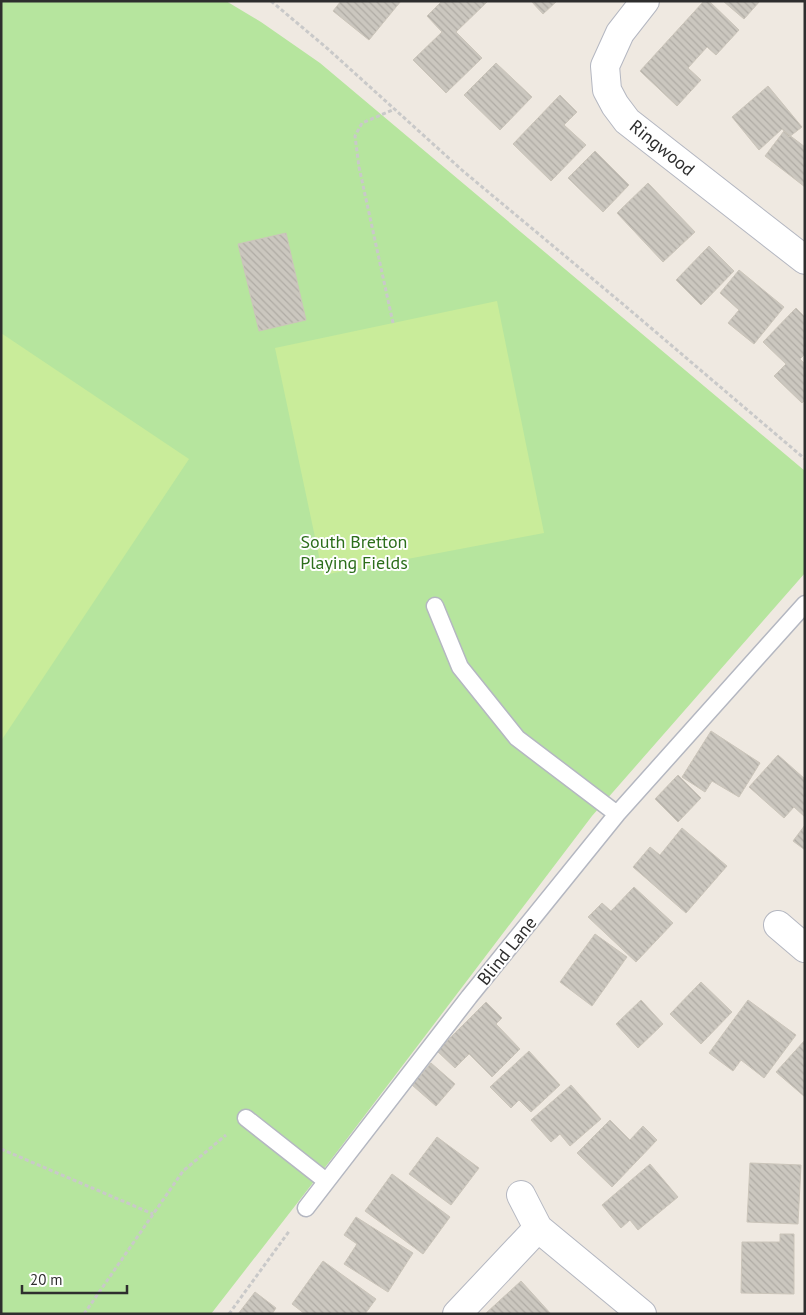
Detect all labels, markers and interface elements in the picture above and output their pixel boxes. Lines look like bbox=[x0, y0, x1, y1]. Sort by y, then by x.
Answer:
street label: Ringwood bbox=[625, 114, 699, 181]
park label: South Bretton Playing Fields bbox=[300, 530, 408, 574]
street label: Blind Lane bbox=[472, 912, 541, 990]
scale bar bbox=[22, 1262, 128, 1294]
text: 20 m bbox=[30, 1270, 63, 1289]

